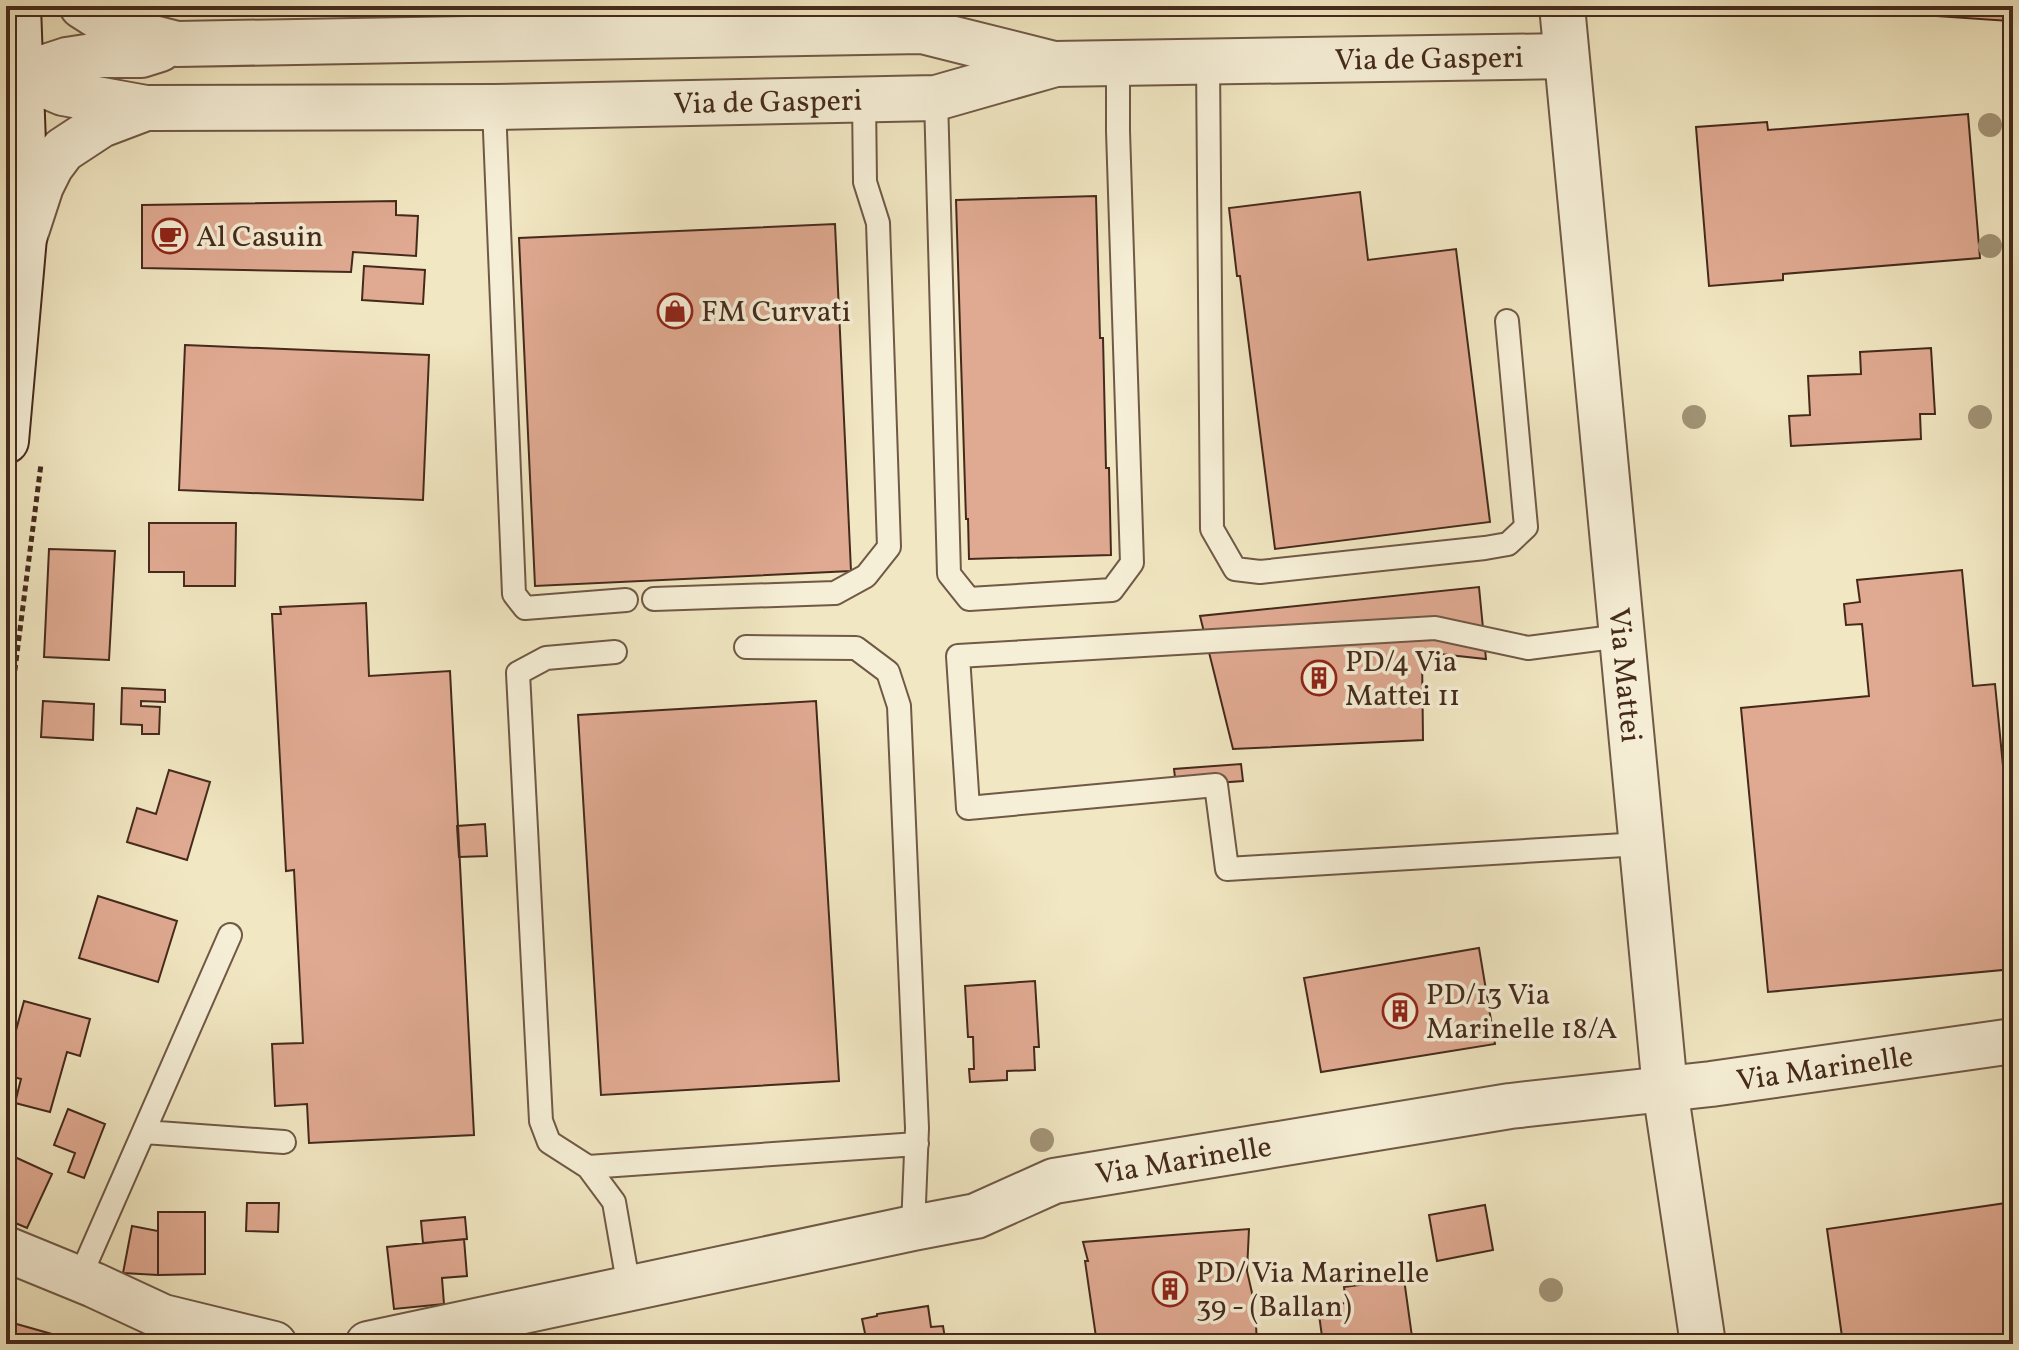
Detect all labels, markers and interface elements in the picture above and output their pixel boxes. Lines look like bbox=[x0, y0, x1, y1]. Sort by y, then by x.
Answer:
street label: Via de Gasperi bbox=[1334, 38, 1524, 83]
street label: Via de Gasperi bbox=[673, 81, 863, 126]
cafe icon: Al Casuin bbox=[151, 217, 189, 255]
place label: Al Casuin bbox=[196, 217, 323, 259]
shop icon: FM Curvati bbox=[656, 292, 694, 330]
place label: FM Curvati bbox=[701, 292, 851, 334]
street label: Via Mattei bbox=[1596, 606, 1651, 744]
place label: PD/4 Via Mattei 11 bbox=[1345, 642, 1460, 718]
building icon: PD/4 Via Mattei 11 bbox=[1300, 659, 1338, 697]
place label: PD/13 Via Marinelle 18/A bbox=[1426, 975, 1617, 1051]
building icon: PD/13 Via Marinelle 18/A bbox=[1381, 992, 1419, 1030]
street label: Via Marinelle bbox=[1734, 1036, 1916, 1103]
street label: Via Marinelle bbox=[1093, 1127, 1275, 1197]
place label: PD/ Via Marinelle 39 - (Ballan) bbox=[1196, 1253, 1429, 1329]
building icon: PD/ Via Marinelle 39 - (Ballan) bbox=[1151, 1270, 1189, 1308]

